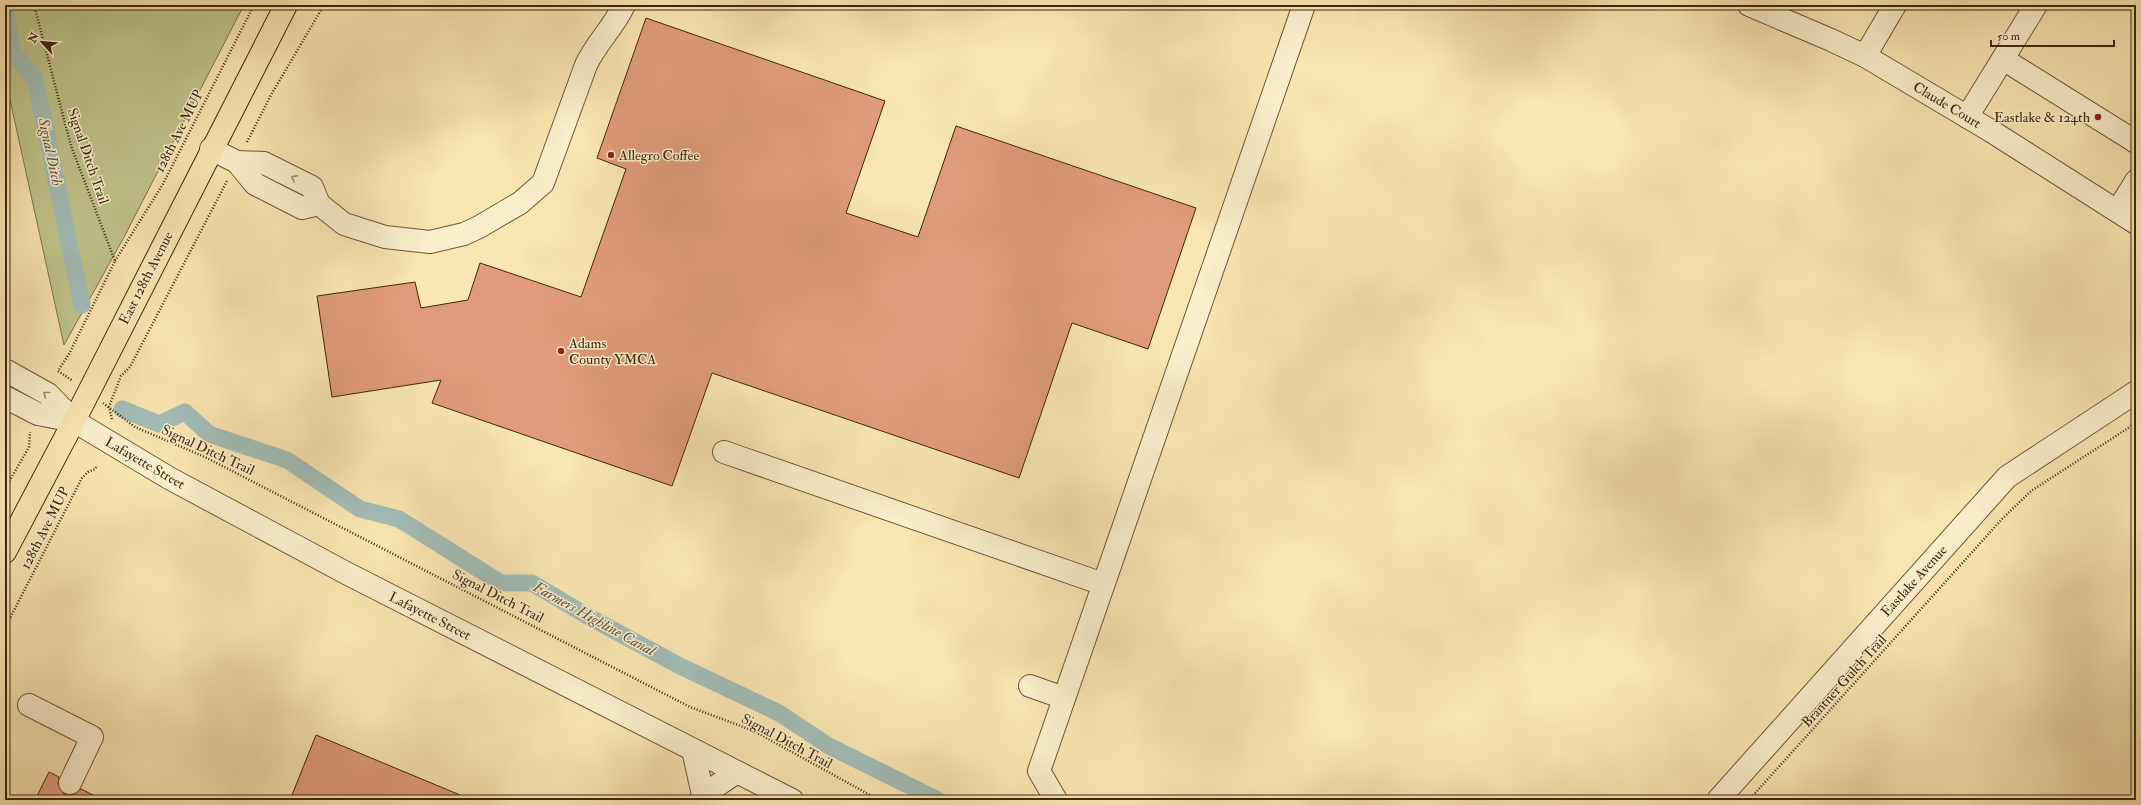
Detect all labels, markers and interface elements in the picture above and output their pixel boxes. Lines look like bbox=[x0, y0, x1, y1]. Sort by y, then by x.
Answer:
north arrow bbox=[22, 22, 62, 62]
scale bar bbox=[1991, 22, 2114, 48]
text: N bbox=[25, 29, 42, 46]
text: 50 m bbox=[1997, 29, 2021, 44]
street label: Claude Court bbox=[1910, 78, 1985, 132]
street label: 128th Ave MUP bbox=[151, 87, 207, 175]
street label: Signal Ditch Trail bbox=[64, 106, 113, 207]
place label: Eastlake & 124th bbox=[1994, 109, 2091, 126]
marker: Eastlake & 124th bbox=[2093, 112, 2103, 122]
water label: Signal Ditch bbox=[33, 115, 67, 188]
place label: Allegro Coffee bbox=[618, 147, 699, 164]
marker: Allegro Coffee bbox=[606, 150, 616, 160]
one-way arrow bbox=[290, 175, 298, 183]
street label: East 128th Avenue bbox=[115, 229, 177, 327]
place label: Adams County YMCA bbox=[568, 335, 656, 369]
marker: Adams County YMCA bbox=[556, 346, 566, 356]
one-way arrow bbox=[44, 392, 51, 399]
street label: Signal Ditch Trail bbox=[159, 421, 258, 479]
street label: Lafayette Street bbox=[101, 433, 188, 494]
street label: 128th Ave MUP bbox=[17, 484, 73, 572]
street label: Eastlake Avenue bbox=[1877, 542, 1951, 620]
street label: Signal Ditch Trail bbox=[449, 566, 547, 627]
water label: Farmers Highline Canal bbox=[529, 577, 660, 661]
street label: Lafayette Street bbox=[386, 588, 474, 645]
street label: Brantner Gulch Trail bbox=[1798, 631, 1890, 731]
street label: Signal Ditch Trail bbox=[739, 710, 836, 772]

